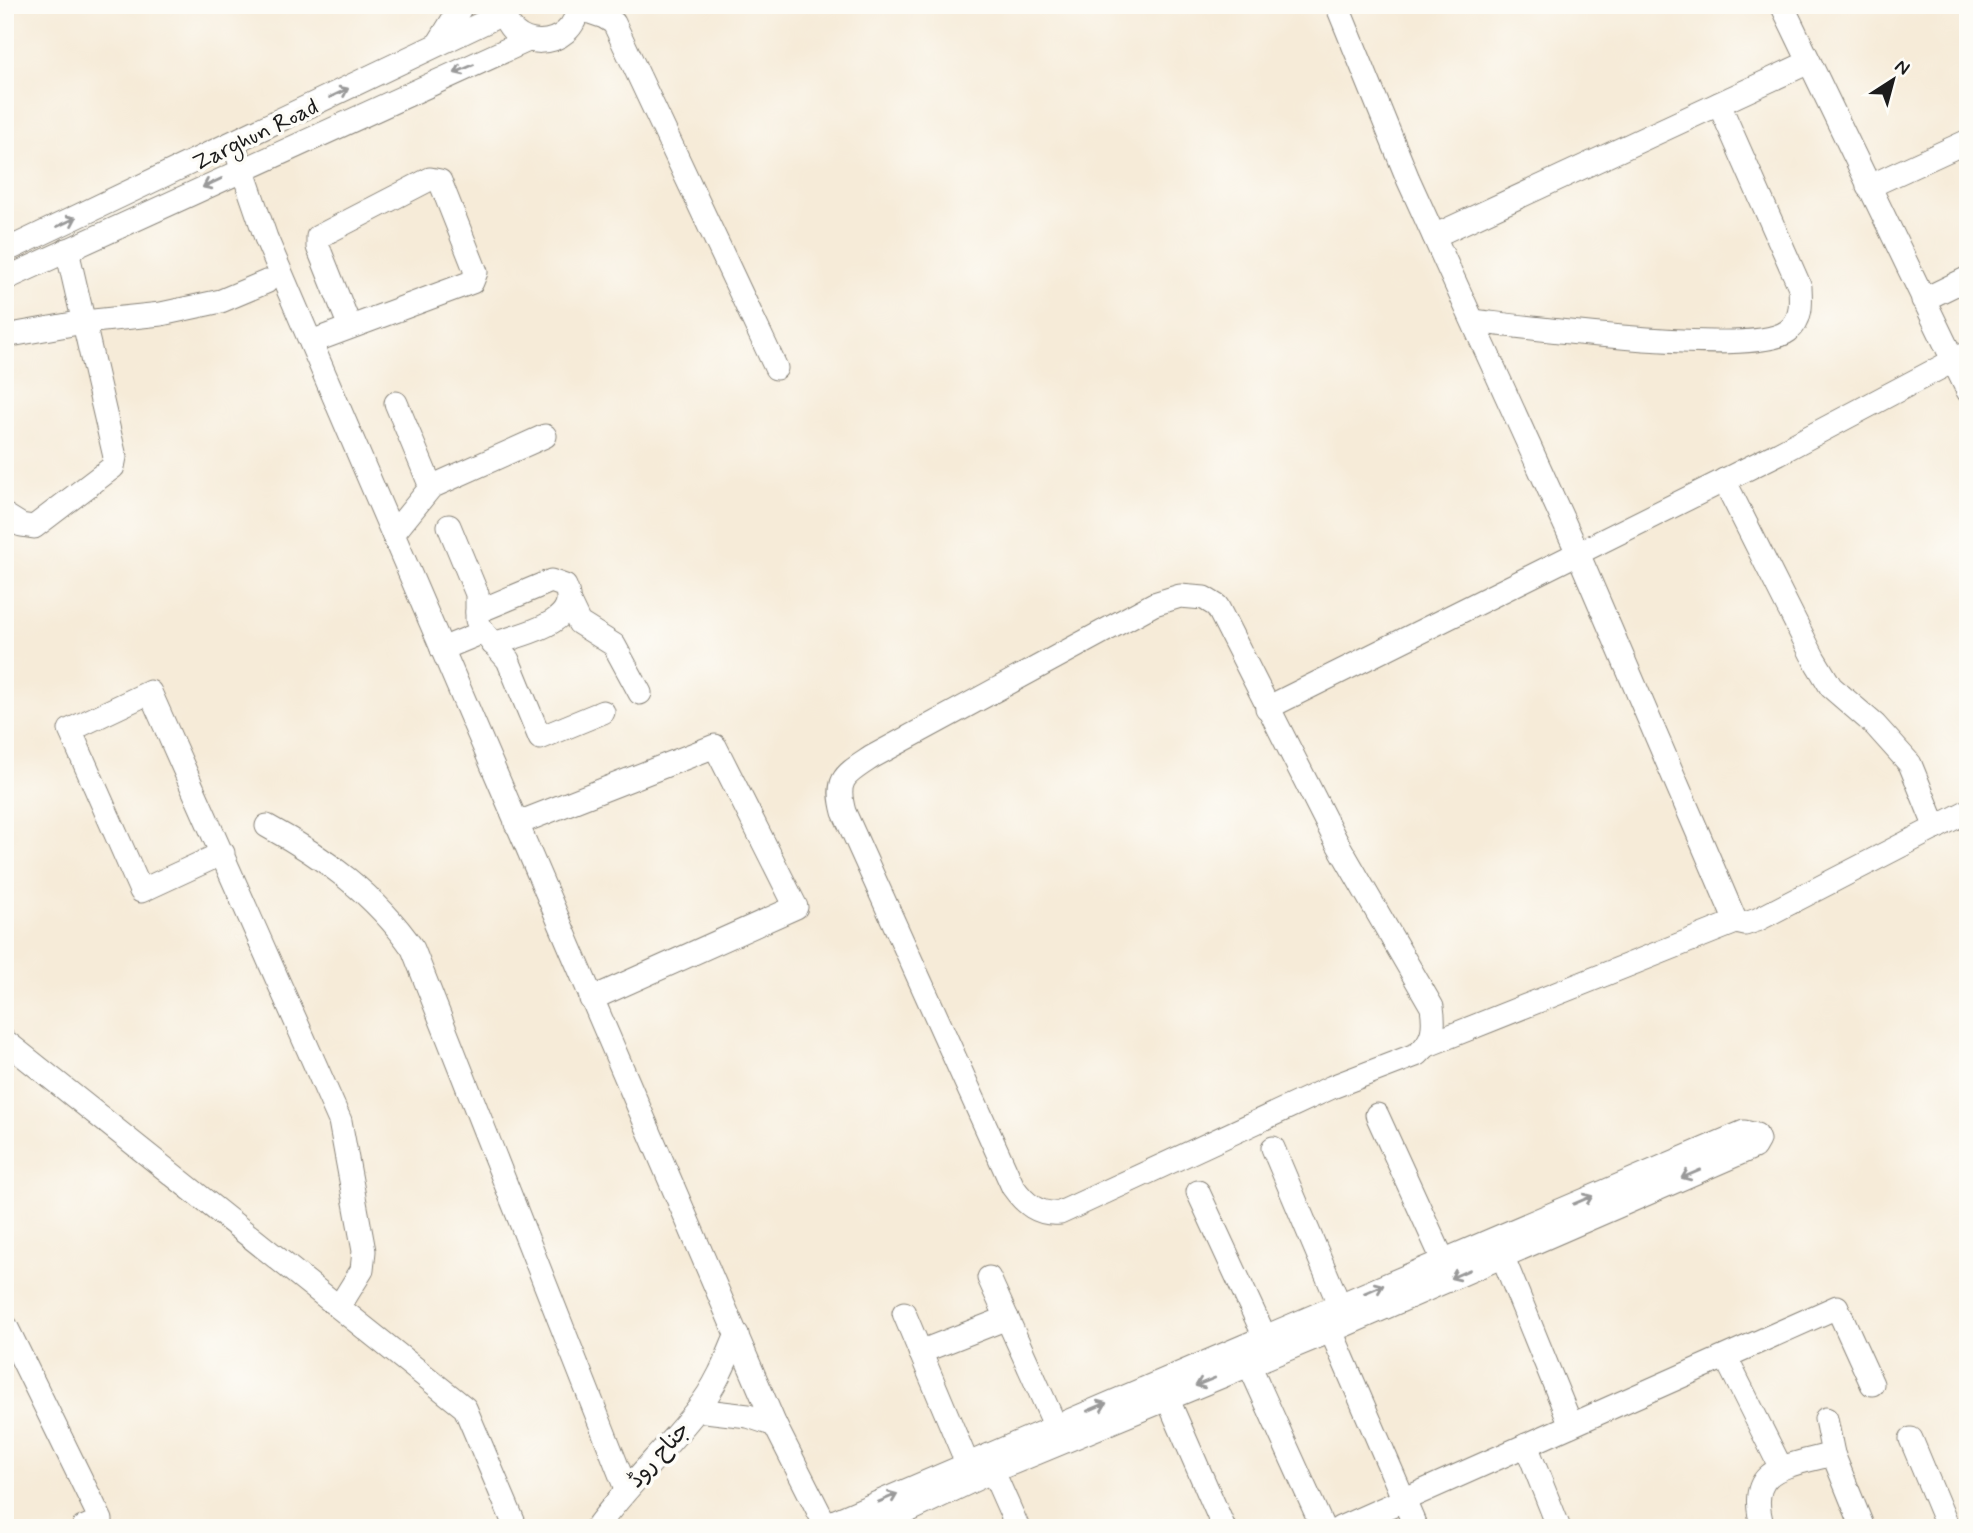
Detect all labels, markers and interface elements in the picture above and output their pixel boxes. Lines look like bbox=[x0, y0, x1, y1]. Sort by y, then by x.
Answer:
north arrow bbox=[1857, 46, 1927, 116]
text: N bbox=[1890, 54, 1915, 81]
one-way arrow bbox=[454, 63, 475, 76]
one-way arrow bbox=[328, 86, 349, 99]
street label: Zarghun Road bbox=[188, 92, 325, 181]
one-way arrow bbox=[202, 177, 223, 190]
one-way arrow bbox=[56, 215, 77, 229]
one-way arrow bbox=[1681, 1168, 1702, 1181]
one-way arrow bbox=[1572, 1193, 1594, 1206]
one-way arrow bbox=[1449, 1268, 1471, 1281]
one-way arrow bbox=[1363, 1282, 1384, 1295]
one-way arrow bbox=[1195, 1377, 1217, 1390]
one-way arrow bbox=[1086, 1400, 1107, 1413]
street label: جناح روڈ bbox=[622, 1416, 697, 1495]
one-way arrow bbox=[877, 1490, 898, 1503]

